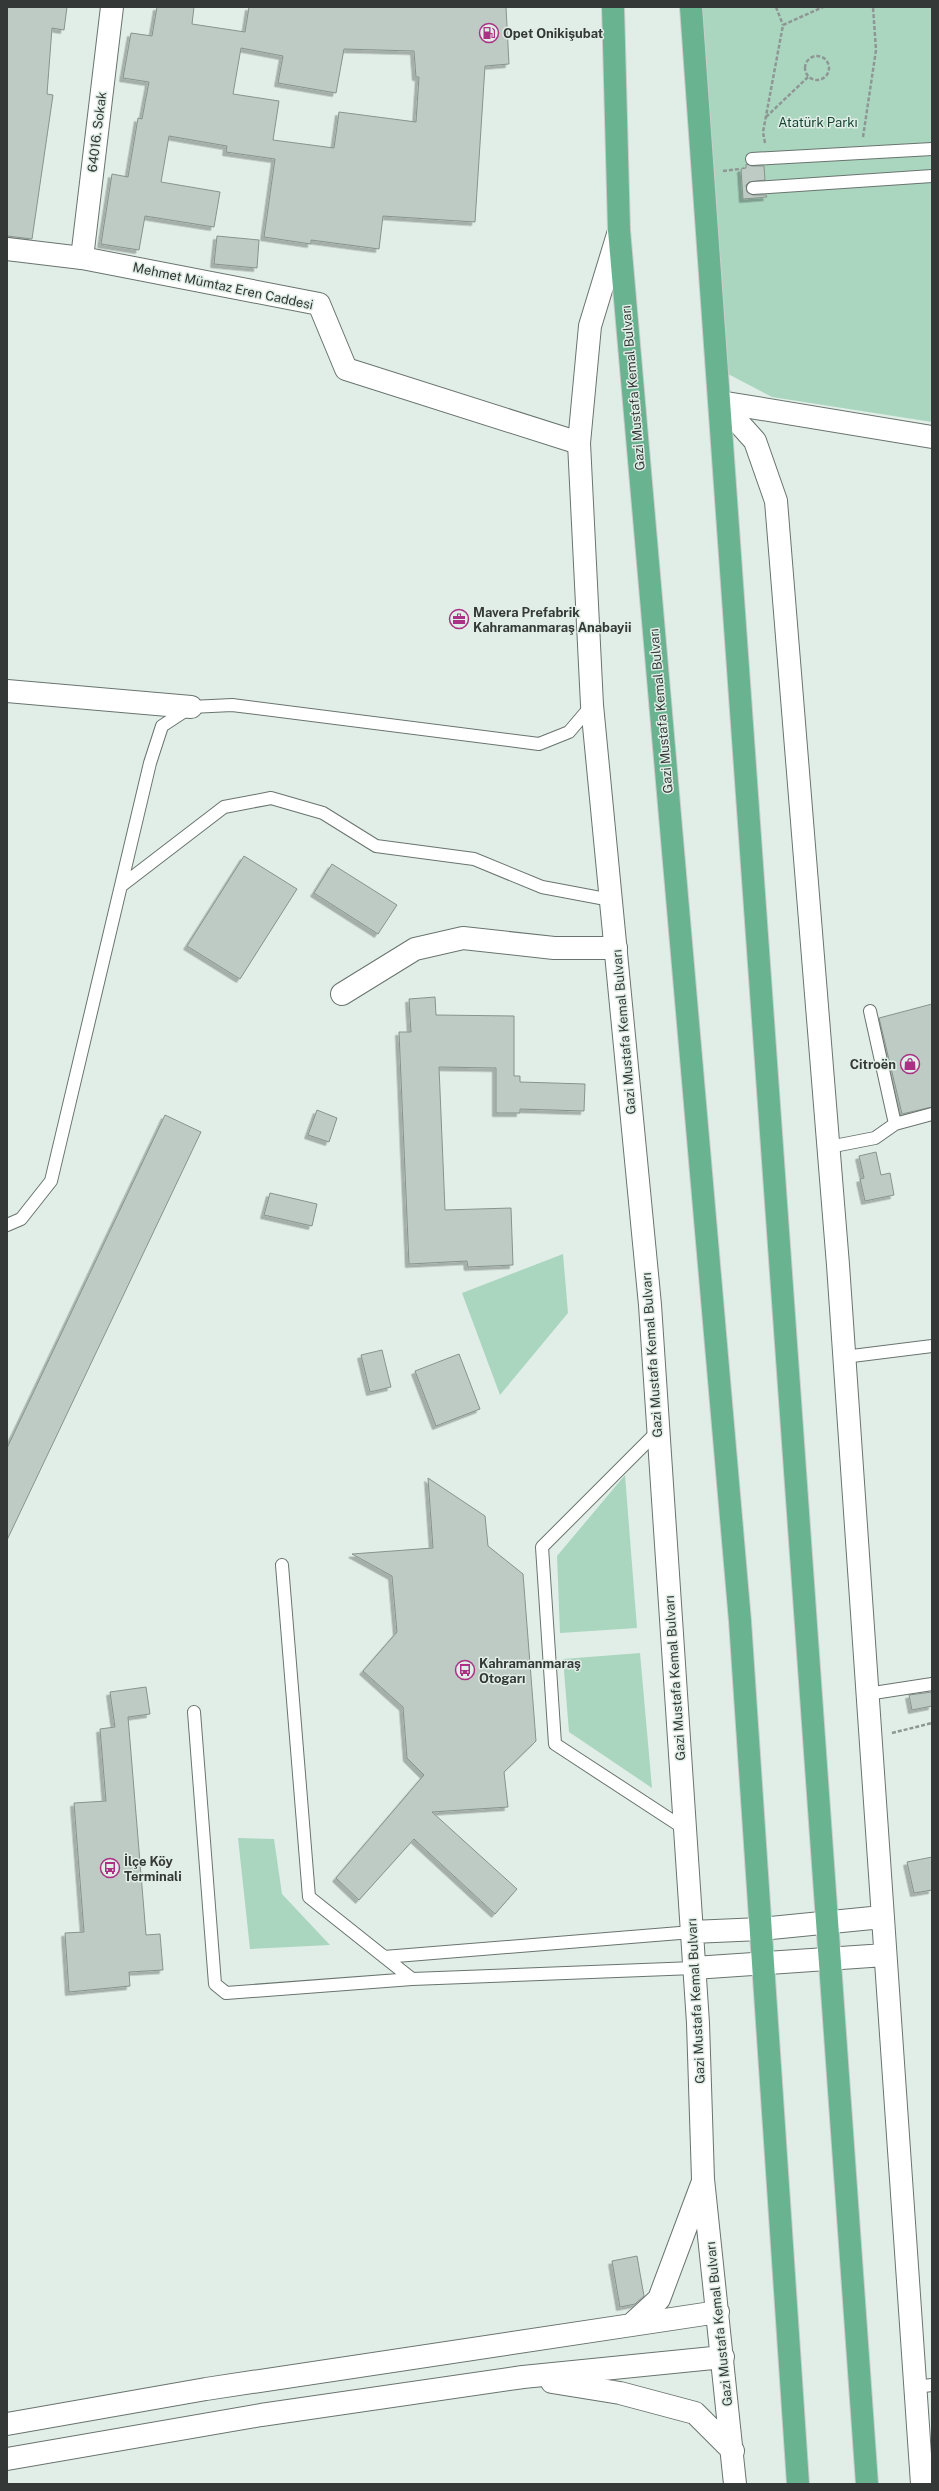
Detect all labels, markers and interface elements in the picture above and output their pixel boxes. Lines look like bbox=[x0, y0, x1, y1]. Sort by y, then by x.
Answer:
fuel station icon: Opet Onikişubat bbox=[478, 22, 500, 44]
place label: Opet Onikişubat bbox=[503, 26, 603, 41]
street label: 64016. Sokak bbox=[85, 91, 109, 173]
park label: Atatürk Parkı bbox=[778, 115, 858, 130]
street label: Mehmet Mümtaz Eren Caddesi bbox=[131, 260, 315, 312]
street label: Gazi Mustafa Kemal Bulvarı bbox=[618, 305, 648, 471]
place label: Mavera Prefabrik Kahramanmaraş Anabayii bbox=[473, 605, 631, 635]
office icon: Mavera Prefabrik Kahramanmaraş Anabayii bbox=[448, 608, 470, 630]
street label: Gazi Mustafa Kemal Bulvarı bbox=[646, 628, 676, 794]
street label: Gazi Mustafa Kemal Bulvarı bbox=[609, 949, 639, 1115]
shop icon: Citroën bbox=[899, 1053, 921, 1075]
place label: Citroën bbox=[850, 1057, 896, 1072]
street label: Gazi Mustafa Kemal Bulvarı bbox=[639, 1272, 665, 1438]
street label: Gazi Mustafa Kemal Bulvarı bbox=[662, 1595, 688, 1761]
place label: Kahramanmaraş Otogarı bbox=[479, 1656, 581, 1686]
bus stop icon: Kahramanmaraş Otogarı bbox=[454, 1659, 476, 1681]
place label: İlçe Köy Terminali bbox=[124, 1853, 182, 1884]
bus stop icon: İlçe Köy Terminali bbox=[99, 1857, 121, 1879]
street label: Gazi Mustafa Kemal Bulvarı bbox=[684, 1918, 708, 2084]
street label: Gazi Mustafa Kemal Bulvarı bbox=[703, 2241, 735, 2407]

